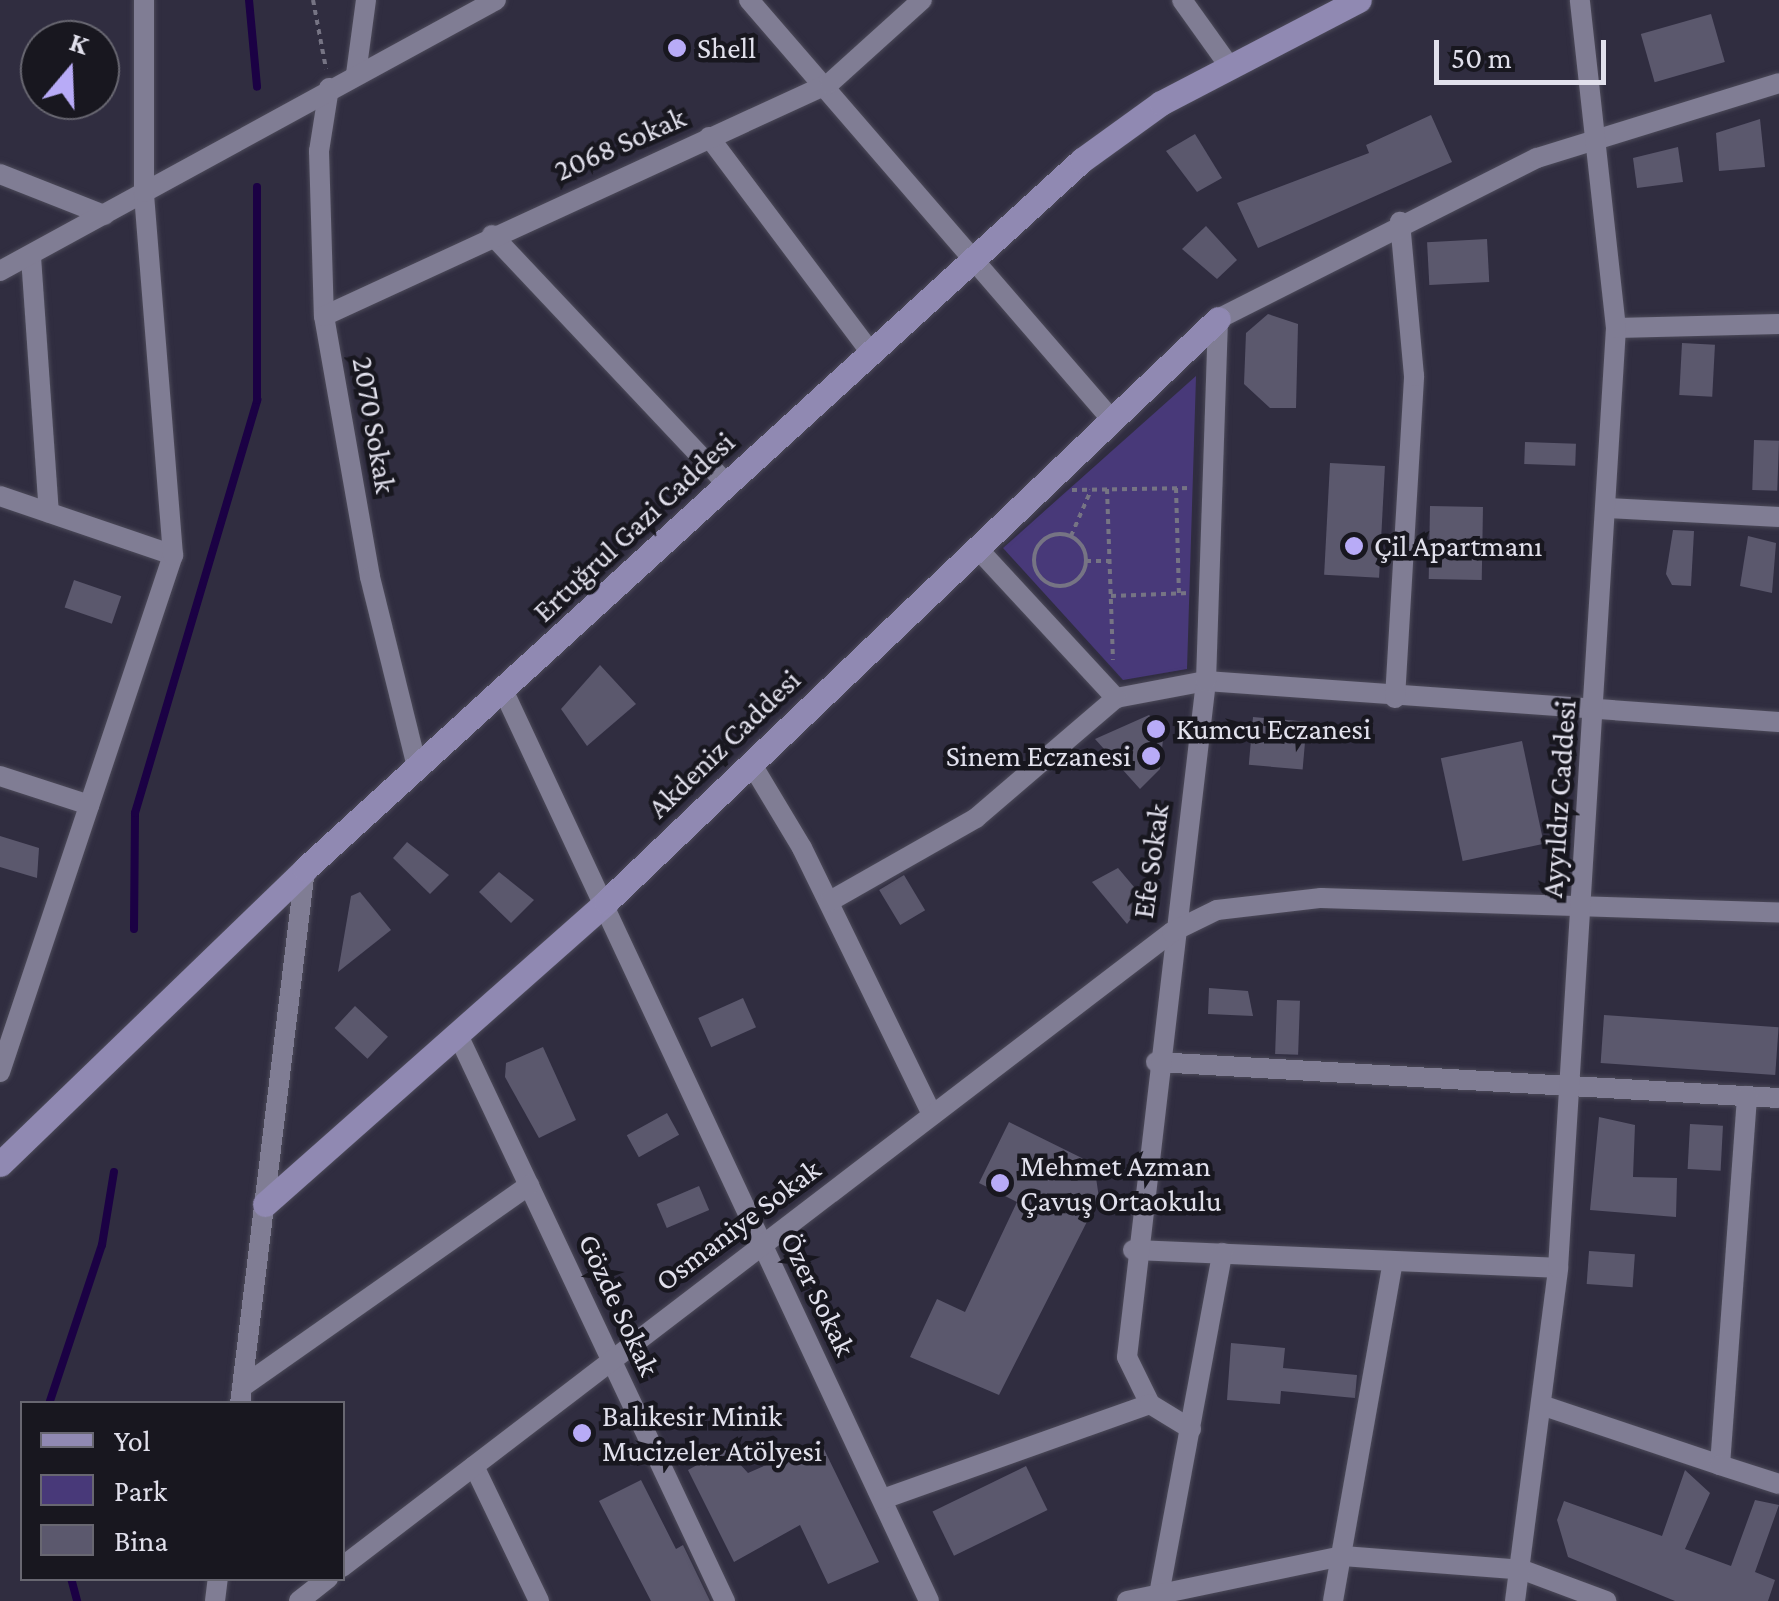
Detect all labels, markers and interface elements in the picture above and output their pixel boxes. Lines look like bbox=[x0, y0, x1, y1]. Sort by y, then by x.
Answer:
north arrow bbox=[20, 20, 120, 120]
scale bar bbox=[1439, 20, 1612, 82]
text: K bbox=[66, 25, 93, 61]
place label: Shell bbox=[697, 30, 756, 66]
marker: Shell bbox=[666, 37, 688, 59]
text: 50 m bbox=[1451, 41, 1512, 74]
street label: 2068 Sokak bbox=[549, 99, 691, 189]
street label: 2070 Sokak bbox=[344, 354, 404, 496]
street label: Ertuğrul Gazi Caddesi bbox=[526, 424, 742, 630]
place label: Çil Apartmanı bbox=[1374, 528, 1542, 564]
marker: Çil Apartmanı bbox=[1343, 535, 1365, 557]
street label: Akdeniz Caddesi bbox=[640, 662, 808, 826]
street label: Ayyıldız Caddesi bbox=[1534, 699, 1584, 899]
place label: Kumcu Eczanesi bbox=[1176, 711, 1371, 747]
marker: Kumcu Eczanesi bbox=[1145, 718, 1167, 740]
place label: Sinem Eczanesi bbox=[946, 738, 1131, 774]
marker: Sinem Eczanesi bbox=[1140, 745, 1162, 767]
street label: Efe Sokak bbox=[1125, 801, 1177, 921]
place label: Mehmet Azman Çavuş Ortaokulu bbox=[1020, 1148, 1222, 1218]
street label: Osmaniye Sokak bbox=[648, 1151, 828, 1299]
marker: Mehmet Azman Çavuş Ortaokulu bbox=[989, 1172, 1011, 1194]
street label: Özer Sokak bbox=[773, 1226, 863, 1362]
street label: Gözde Sokak bbox=[570, 1228, 668, 1382]
place label: Balıkesir Minik Mucizeler Atölyesi bbox=[602, 1398, 822, 1468]
legend bbox=[20, 1401, 345, 1581]
marker: Balıkesir Minik Mucizeler Atölyesi bbox=[571, 1422, 593, 1444]
text: Yol bbox=[114, 1424, 151, 1457]
text: Park bbox=[114, 1474, 167, 1507]
text: Bina bbox=[114, 1524, 168, 1557]

